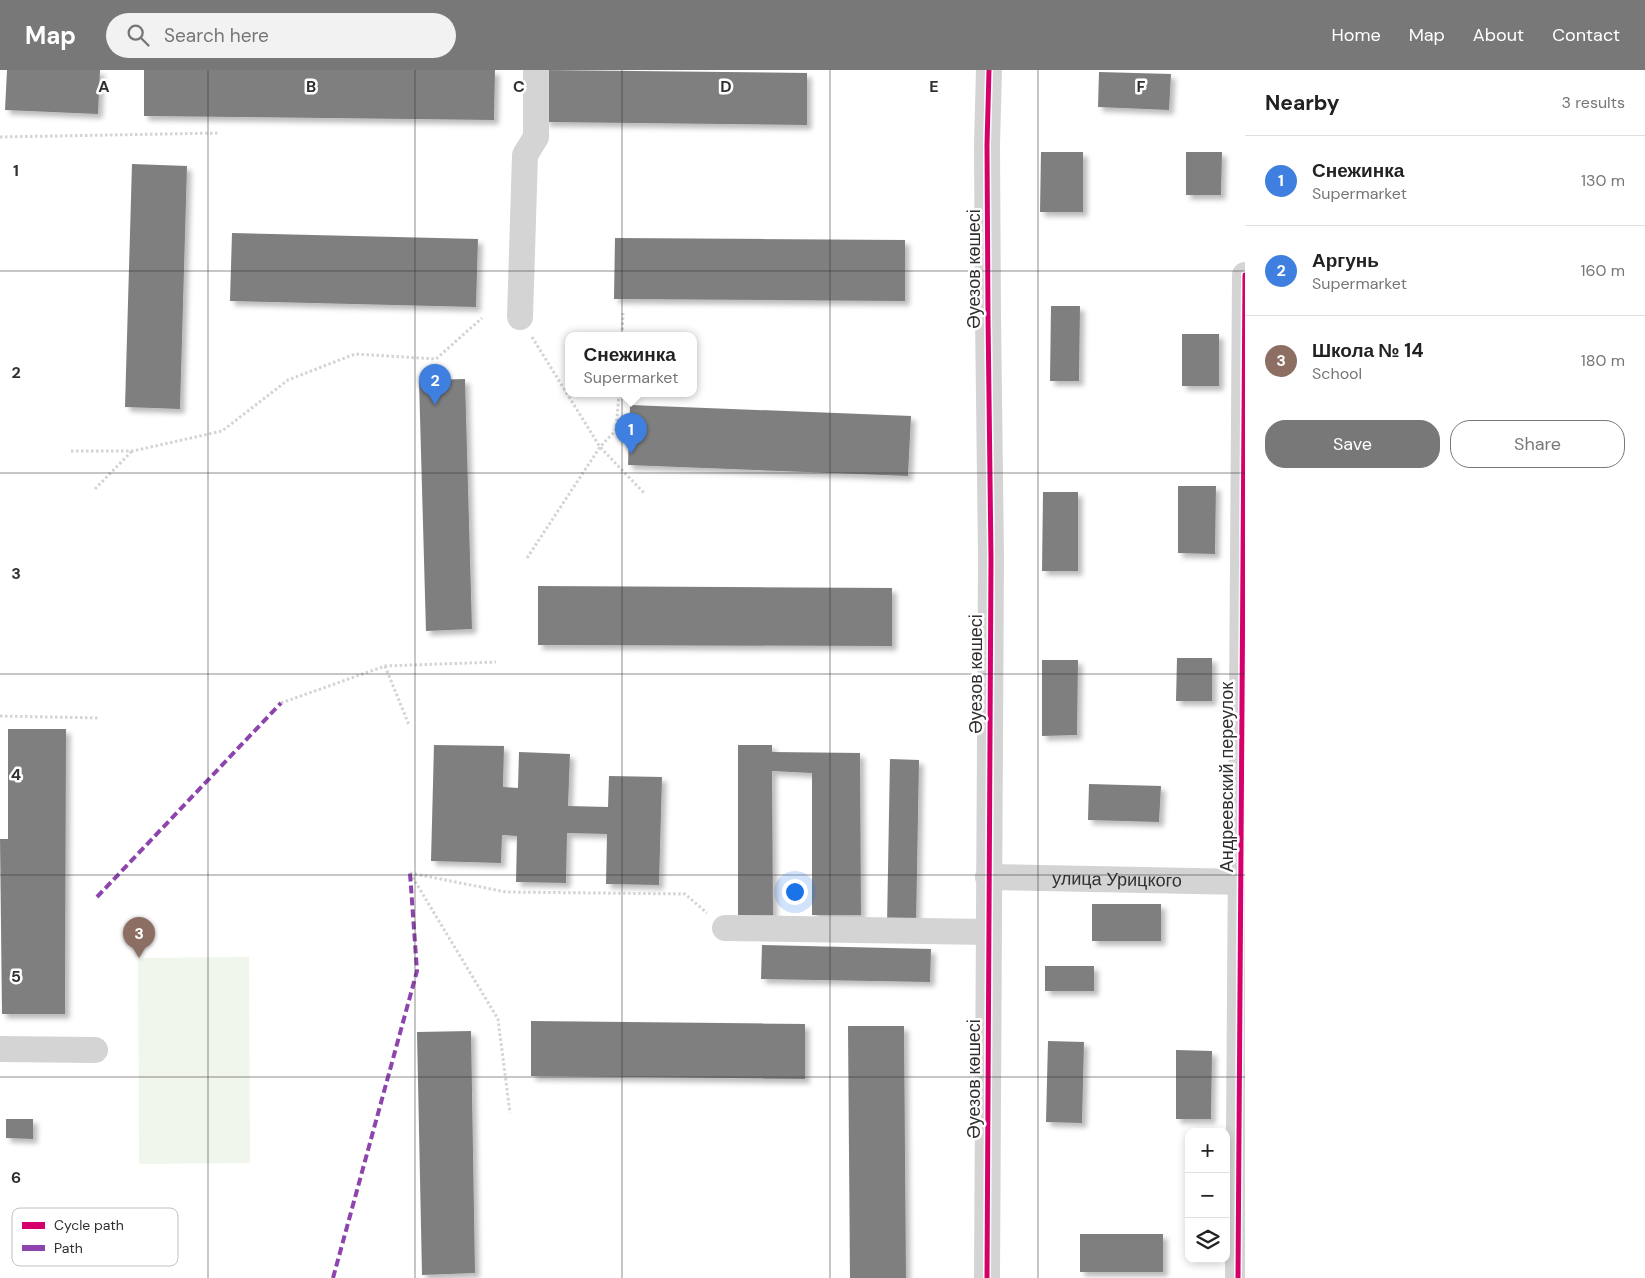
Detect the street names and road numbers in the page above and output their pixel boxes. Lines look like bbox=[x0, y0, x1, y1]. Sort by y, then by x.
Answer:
street label: Әуезов көшесі bbox=[962, 209, 986, 329]
street label: Әуезов көшесі bbox=[964, 614, 988, 734]
street label: Андреевский переулок bbox=[1215, 682, 1239, 872]
street label: улица Урицкого bbox=[1052, 866, 1182, 893]
street label: Әуезов көшесі bbox=[962, 1019, 986, 1139]

